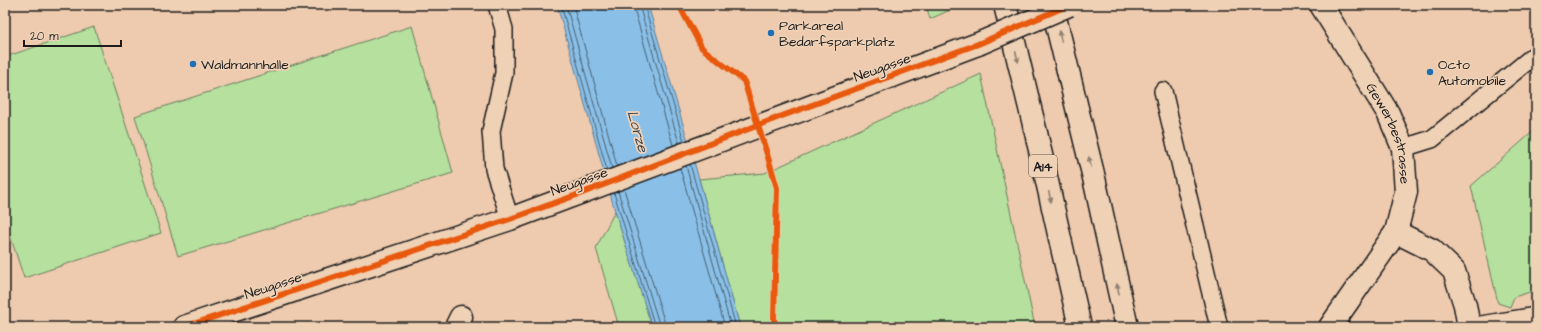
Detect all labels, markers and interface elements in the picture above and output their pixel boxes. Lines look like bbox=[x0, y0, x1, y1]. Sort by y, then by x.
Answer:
place label: Parkareal Bedarfsparkplatz bbox=[779, 16, 895, 52]
scale bar bbox=[24, 22, 121, 48]
text: 20 m bbox=[30, 28, 59, 45]
marker: Parkareal Bedarfsparkplatz bbox=[766, 28, 776, 38]
one-way arrow bbox=[1056, 29, 1062, 42]
street label: Neugasse bbox=[851, 48, 914, 88]
one-way arrow bbox=[1015, 50, 1021, 63]
place label: Waldmannhalle bbox=[201, 55, 289, 75]
place label: Octo Automobile bbox=[1438, 55, 1507, 91]
marker: Waldmannhalle bbox=[188, 59, 198, 69]
marker: Octo Automobile bbox=[1425, 67, 1435, 77]
street label: Gewerbestrasse bbox=[1361, 79, 1414, 185]
water label: Lorze bbox=[622, 108, 654, 155]
road number: A14 bbox=[1029, 155, 1057, 177]
one-way arrow bbox=[1087, 156, 1093, 168]
street label: Neugasse bbox=[548, 162, 611, 202]
one-way arrow bbox=[1048, 191, 1054, 203]
street label: Neugasse bbox=[242, 267, 305, 305]
one-way arrow bbox=[1115, 283, 1121, 295]

